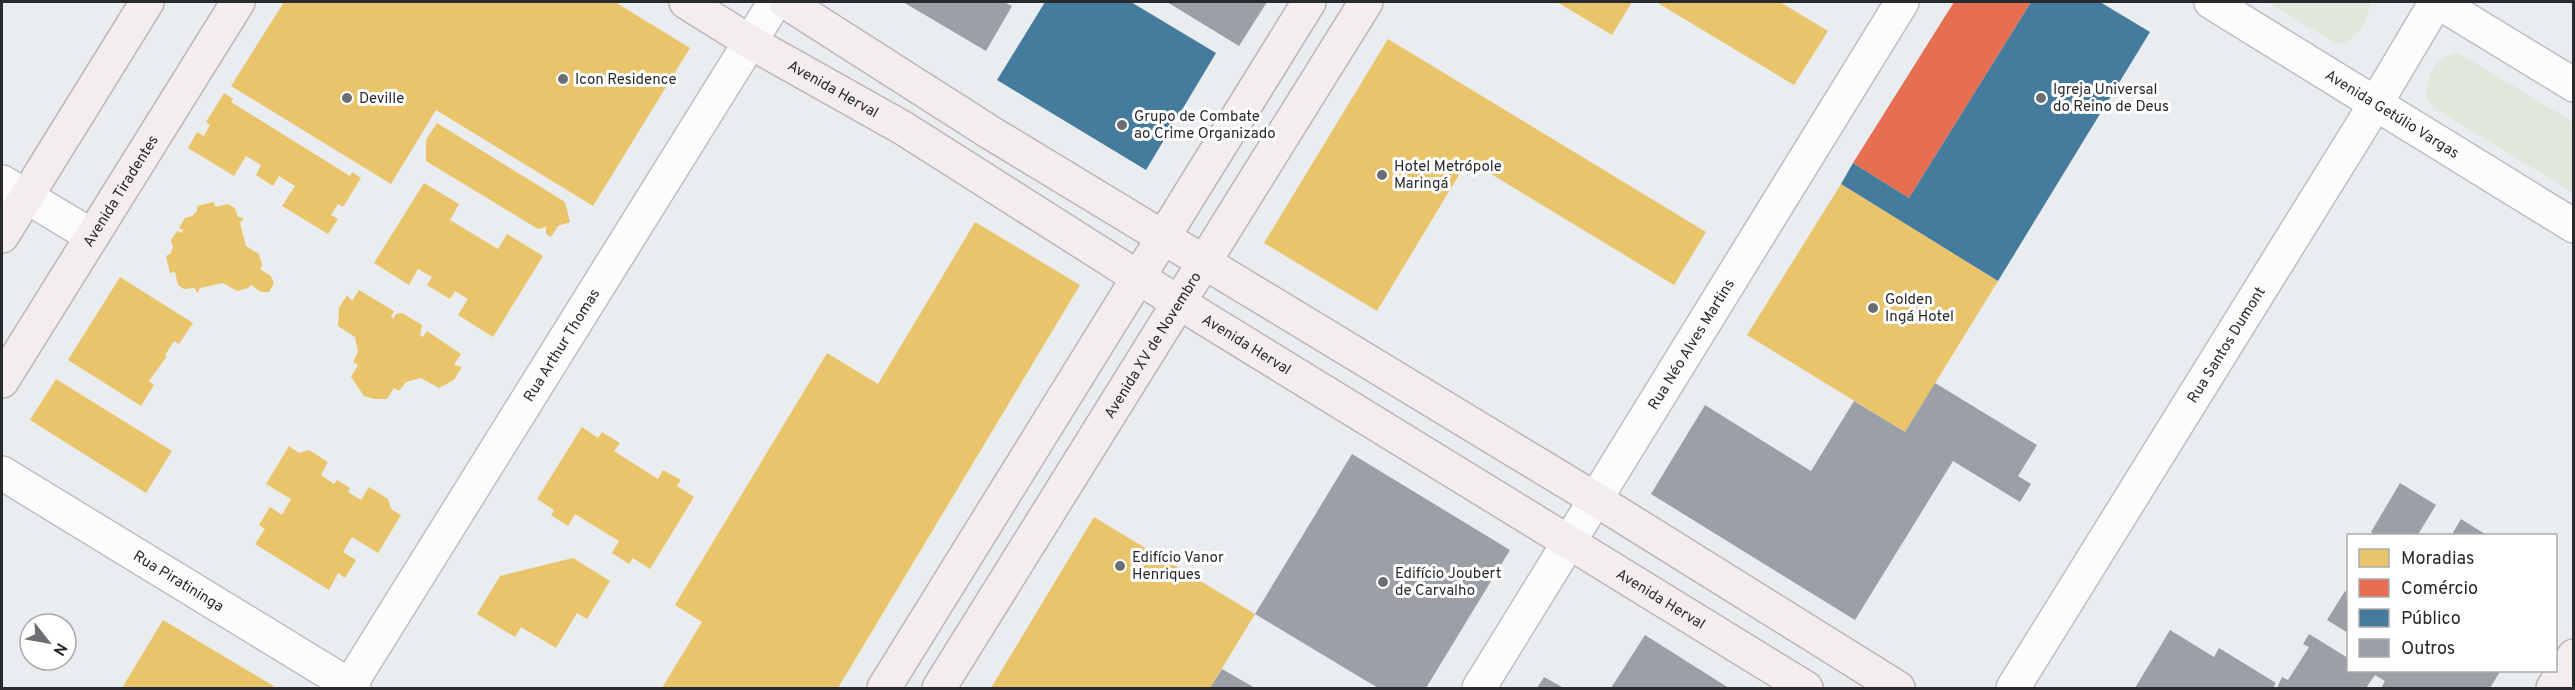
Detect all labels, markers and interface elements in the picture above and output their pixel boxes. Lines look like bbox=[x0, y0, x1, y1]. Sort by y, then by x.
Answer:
street label: Avenida Herval bbox=[784, 57, 881, 123]
street label: Avenida Getúlio Vargas bbox=[2321, 67, 2462, 164]
place label: Icon Residence bbox=[575, 71, 677, 90]
marker: Icon Residence bbox=[556, 72, 570, 86]
place label: Igreja Universal do Reino de Deus bbox=[2053, 81, 2169, 117]
place label: Deville bbox=[359, 90, 404, 109]
marker: Deville bbox=[340, 91, 354, 105]
marker: Igreja Universal do Reino de Deus bbox=[2034, 91, 2048, 105]
place label: Grupo de Combate ao Crime Organizado bbox=[1134, 108, 1276, 144]
marker: Grupo de Combate ao Crime Organizado bbox=[1115, 118, 1129, 132]
street label: Avenida Tiradentes bbox=[80, 132, 164, 251]
place label: Hotel Metrópole Maringá bbox=[1394, 158, 1502, 194]
marker: Hotel Metrópole Maringá bbox=[1375, 168, 1389, 182]
street label: Avenida XV de Novembro bbox=[1101, 269, 1207, 423]
street label: Rua Néo Alves Martins bbox=[1645, 276, 1740, 414]
street label: Rua Santos Dumont bbox=[2184, 284, 2271, 407]
street label: Rua Arthur Thomas bbox=[520, 286, 605, 406]
place label: Golden Ingá Hotel bbox=[1885, 291, 1954, 327]
marker: Golden Ingá Hotel bbox=[1866, 301, 1880, 315]
street label: Avenida Herval bbox=[1198, 311, 1294, 380]
legend bbox=[2347, 534, 2557, 672]
street label: Rua Piratininga bbox=[129, 547, 227, 617]
text: Moradias bbox=[2401, 548, 2474, 571]
place label: Edifício Vanor Henriques bbox=[1132, 549, 1224, 585]
marker: Edifício Vanor Henriques bbox=[1113, 559, 1127, 573]
place label: Edifício Joubert de Carvalho bbox=[1395, 565, 1501, 601]
street label: Avenida Herval bbox=[1612, 565, 1708, 635]
marker: Edifício Joubert de Carvalho bbox=[1376, 575, 1390, 589]
text: Comércio bbox=[2401, 578, 2478, 601]
text: Público bbox=[2401, 608, 2461, 631]
north arrow bbox=[18, 612, 78, 672]
text: Outros bbox=[2401, 638, 2455, 661]
text: N bbox=[48, 639, 71, 659]

